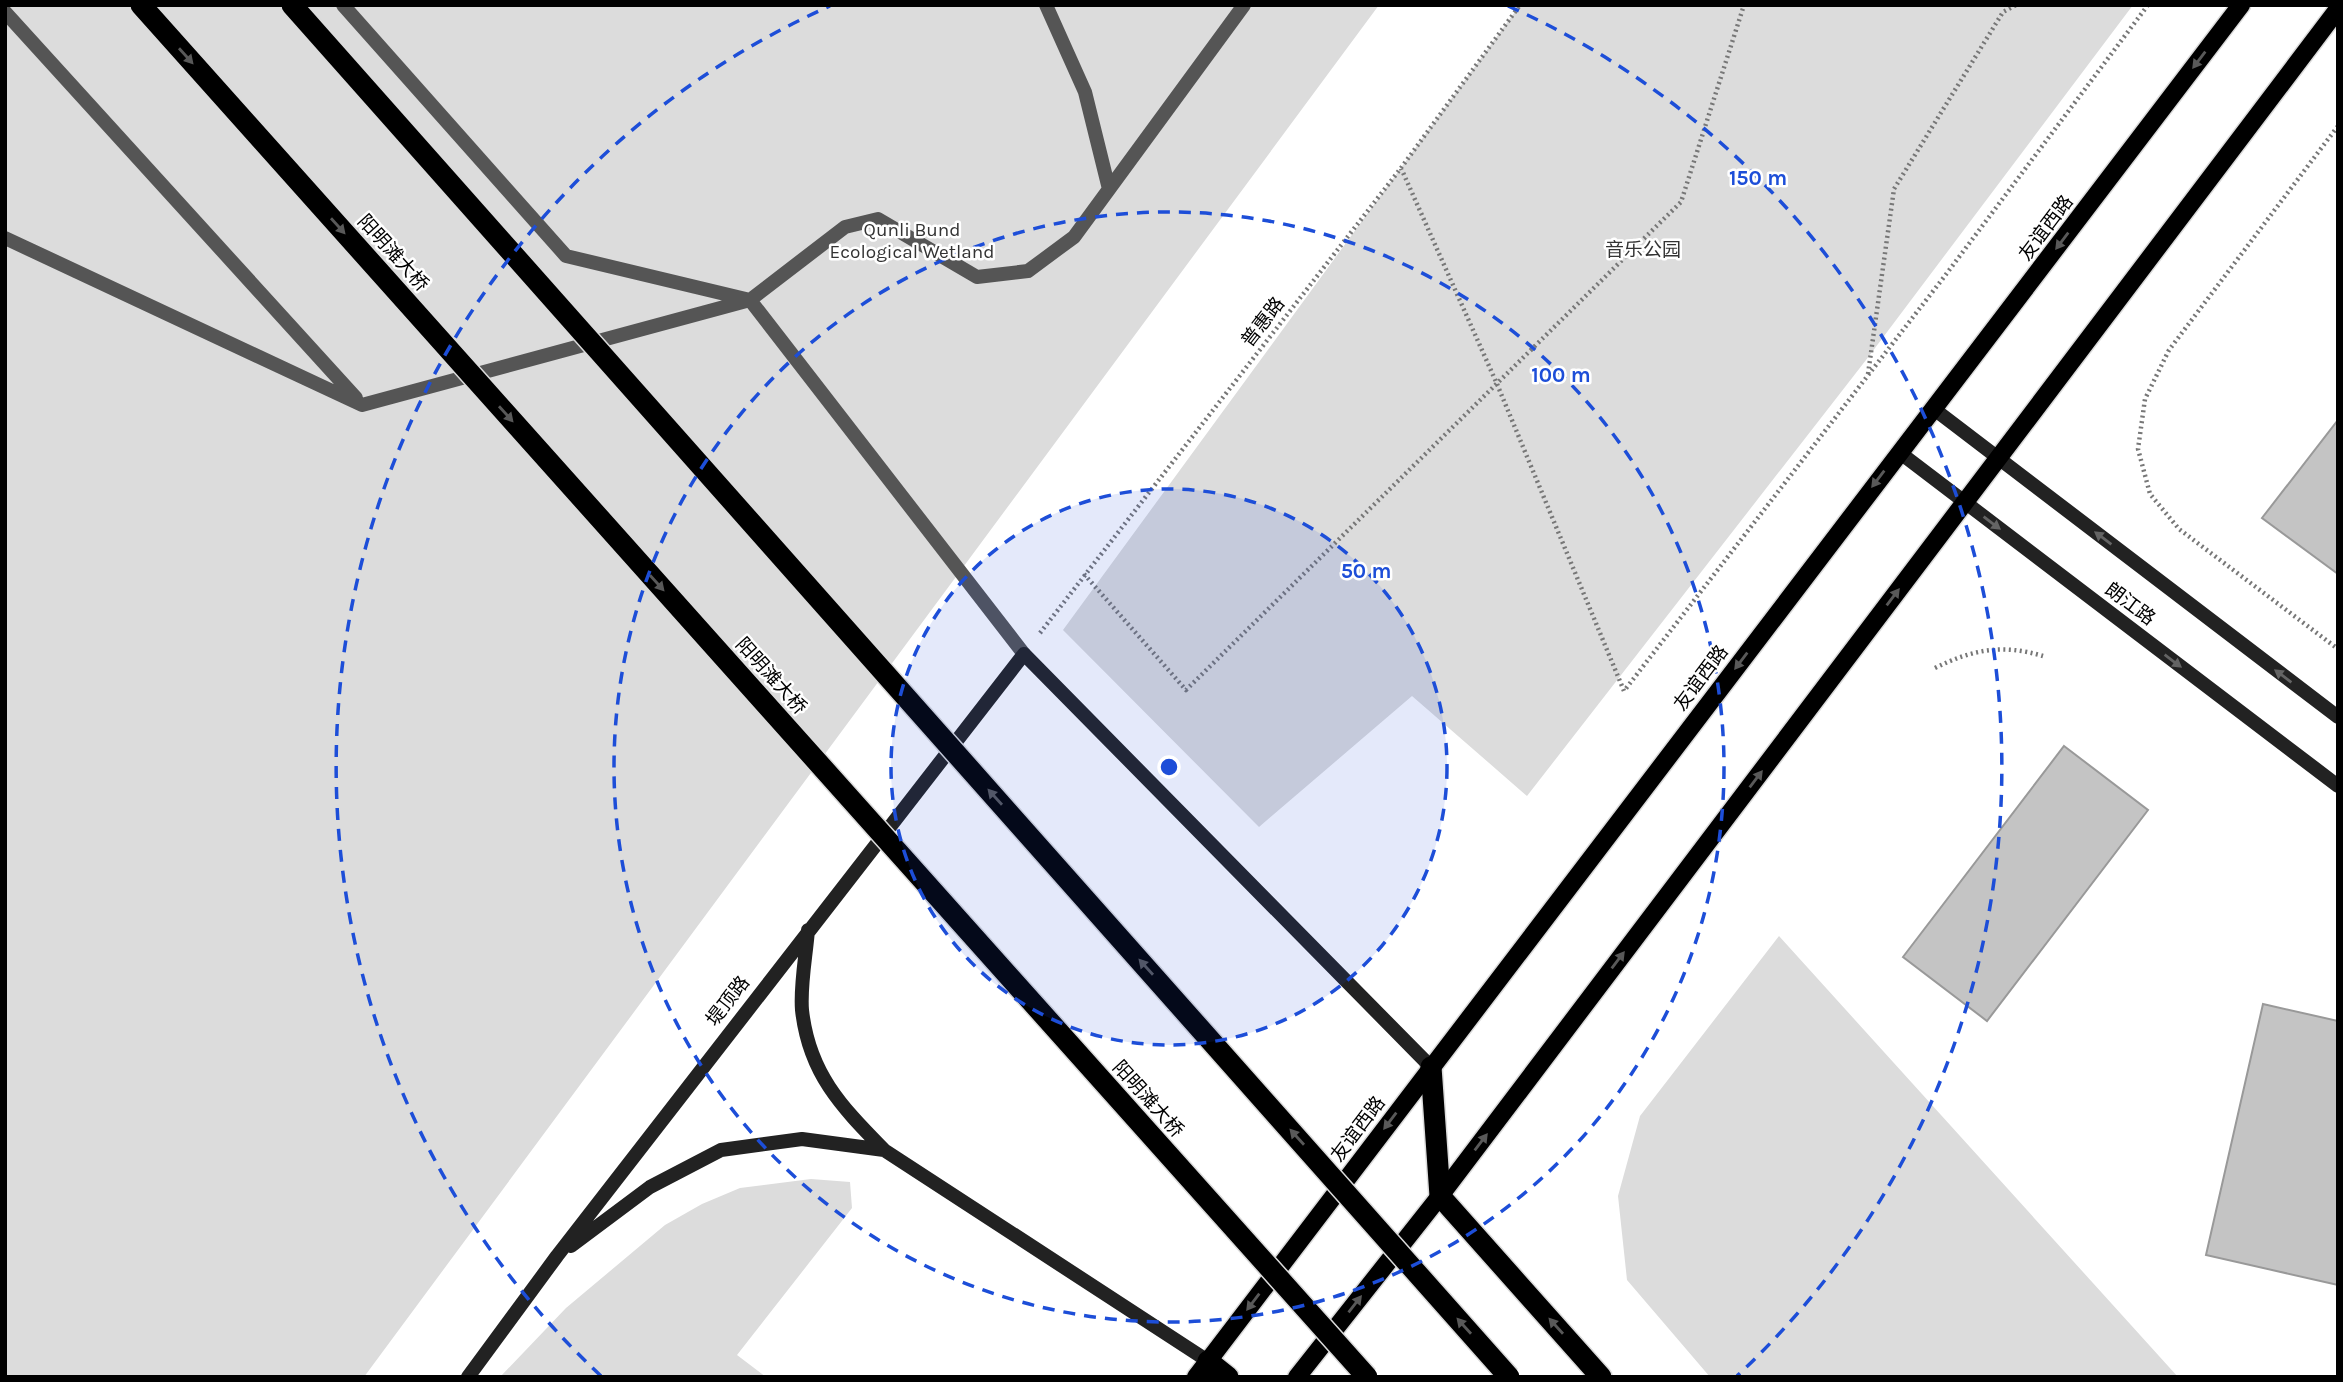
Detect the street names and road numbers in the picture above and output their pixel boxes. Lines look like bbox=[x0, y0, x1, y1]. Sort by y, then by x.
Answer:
street label: 友谊西路 bbox=[2014, 191, 2078, 265]
street label: 阳明滩大桥 bbox=[353, 210, 433, 296]
street label: 普惠路 bbox=[1237, 293, 1289, 351]
street label: 朗江路 bbox=[2101, 578, 2159, 630]
street label: 阳明滩大桥 bbox=[731, 633, 811, 719]
street label: 友谊西路 bbox=[1669, 641, 1733, 715]
street label: 堤顶路 bbox=[702, 972, 754, 1030]
street label: 阳明滩大桥 bbox=[1108, 1056, 1188, 1142]
street label: 友谊西路 bbox=[1326, 1092, 1390, 1166]

